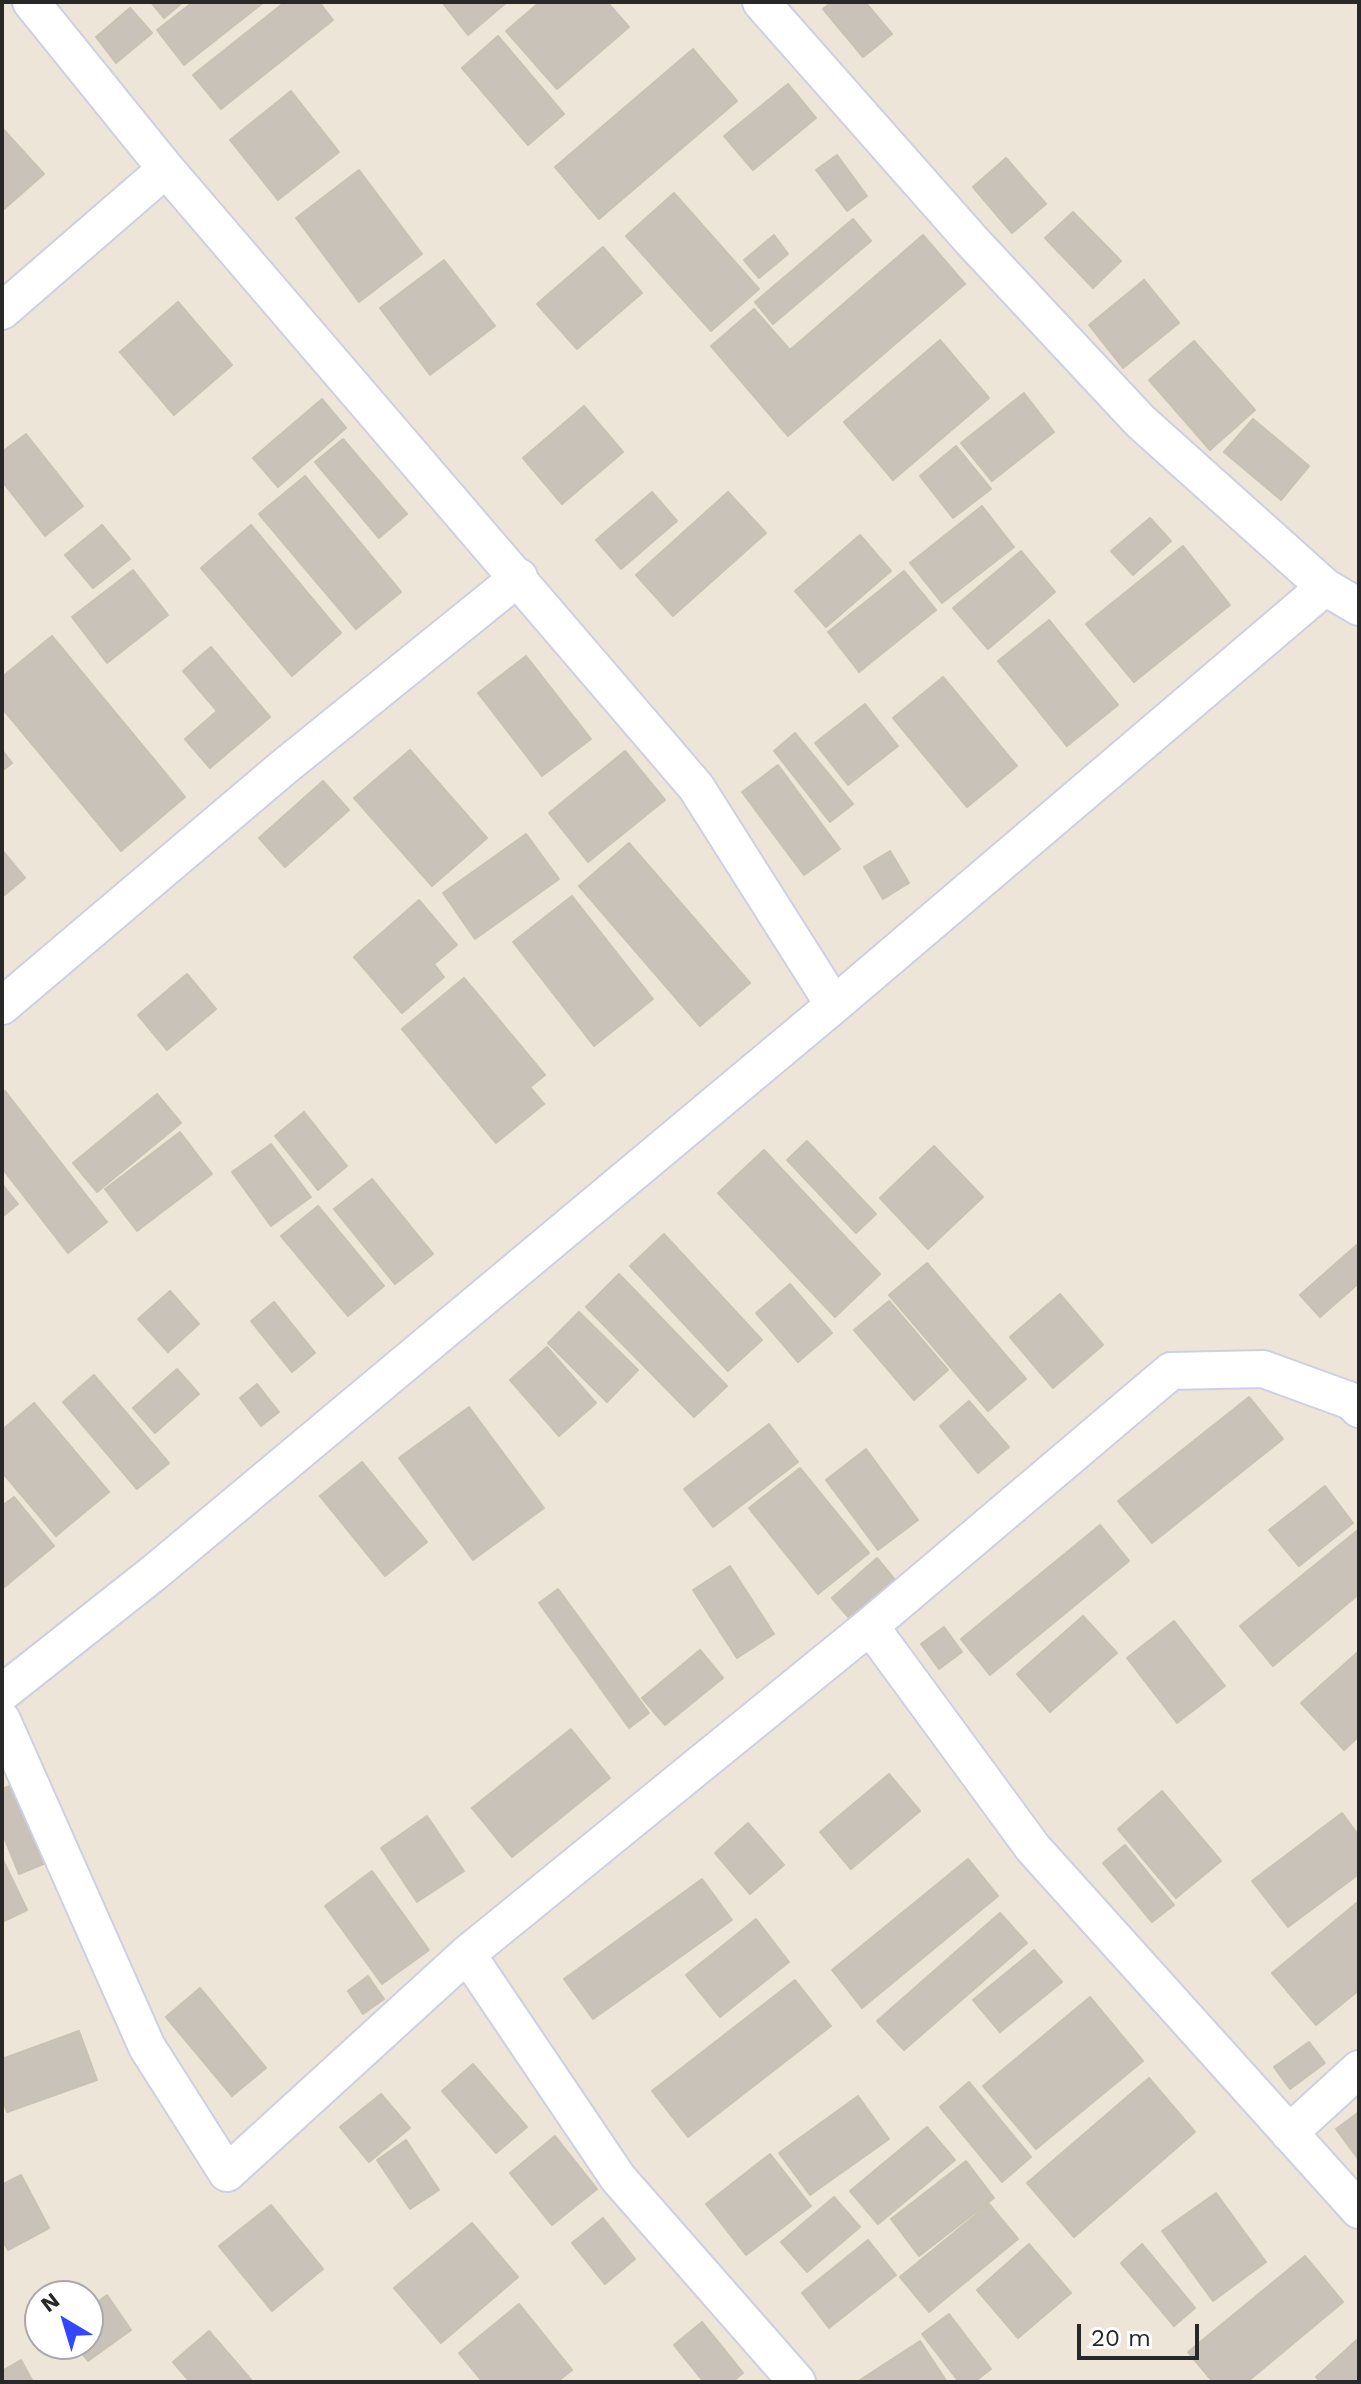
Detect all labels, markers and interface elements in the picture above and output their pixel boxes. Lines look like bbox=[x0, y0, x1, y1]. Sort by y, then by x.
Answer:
north arrow bbox=[24, 2280, 104, 2360]
text: N bbox=[36, 2287, 64, 2317]
scale bar bbox=[1081, 2308, 1203, 2358]
text: 20 m bbox=[1091, 2324, 1151, 2352]

